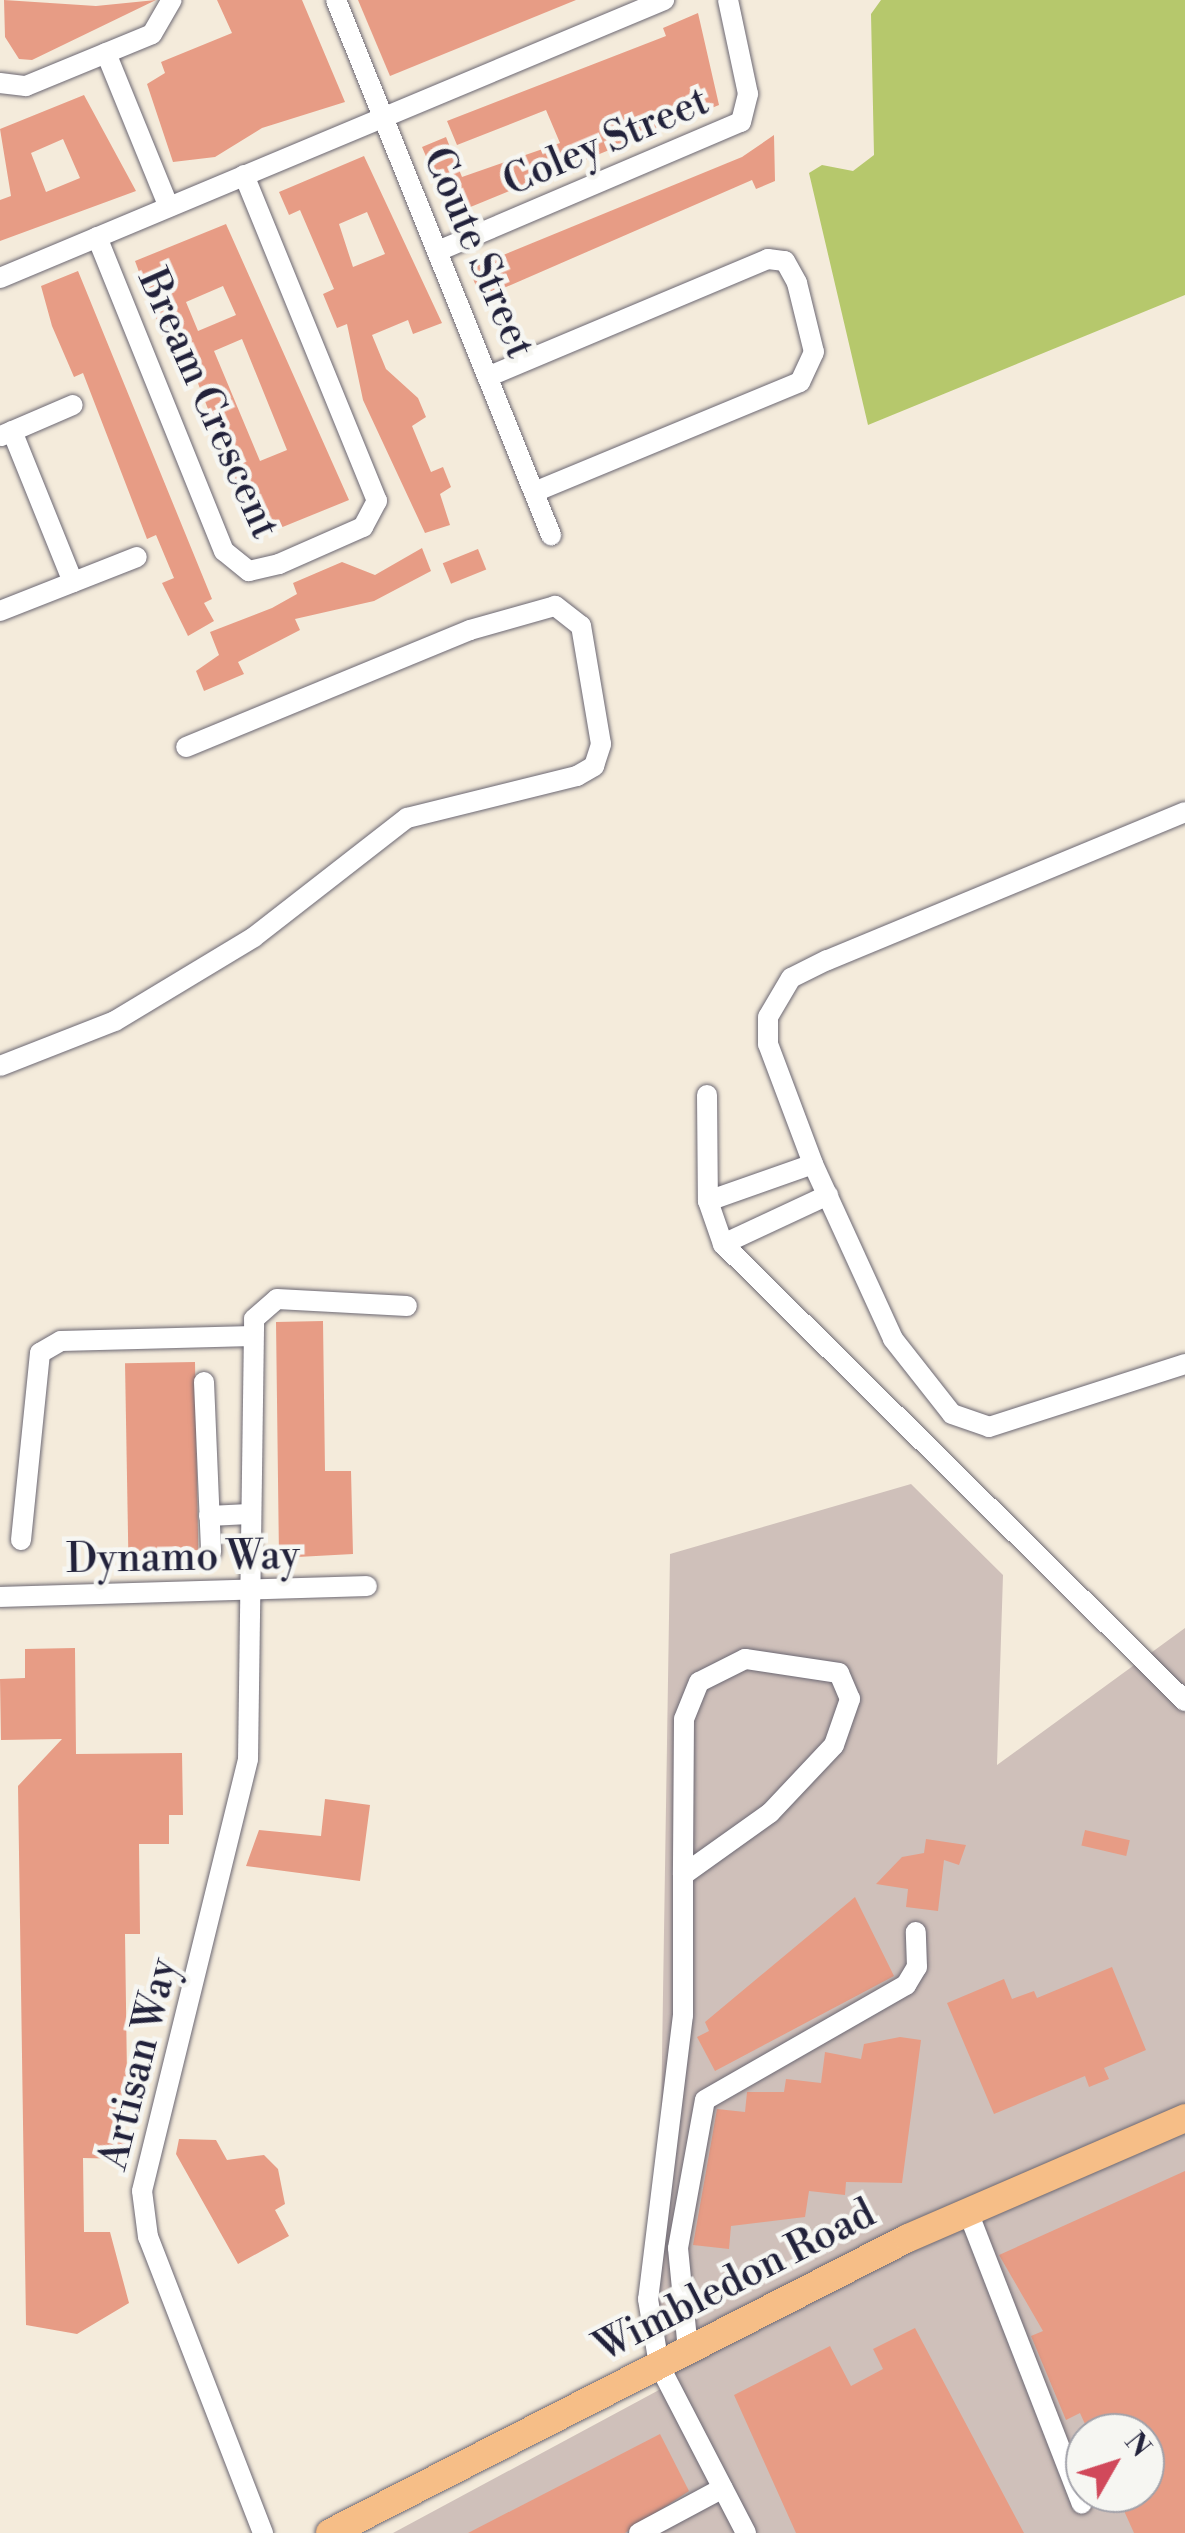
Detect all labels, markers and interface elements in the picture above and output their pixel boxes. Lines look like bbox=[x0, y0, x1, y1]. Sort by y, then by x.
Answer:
street label: Coley Street bbox=[496, 77, 716, 207]
street label: Coute Street bbox=[412, 141, 544, 365]
street label: Bream Crescent bbox=[127, 262, 289, 546]
street label: Dynamo Way bbox=[66, 1532, 300, 1584]
street label: Artisan Way bbox=[90, 1953, 188, 2175]
street label: Wimbledon Road bbox=[587, 2190, 883, 2372]
north arrow bbox=[1065, 2413, 1165, 2513]
text: N bbox=[1117, 2425, 1158, 2465]

